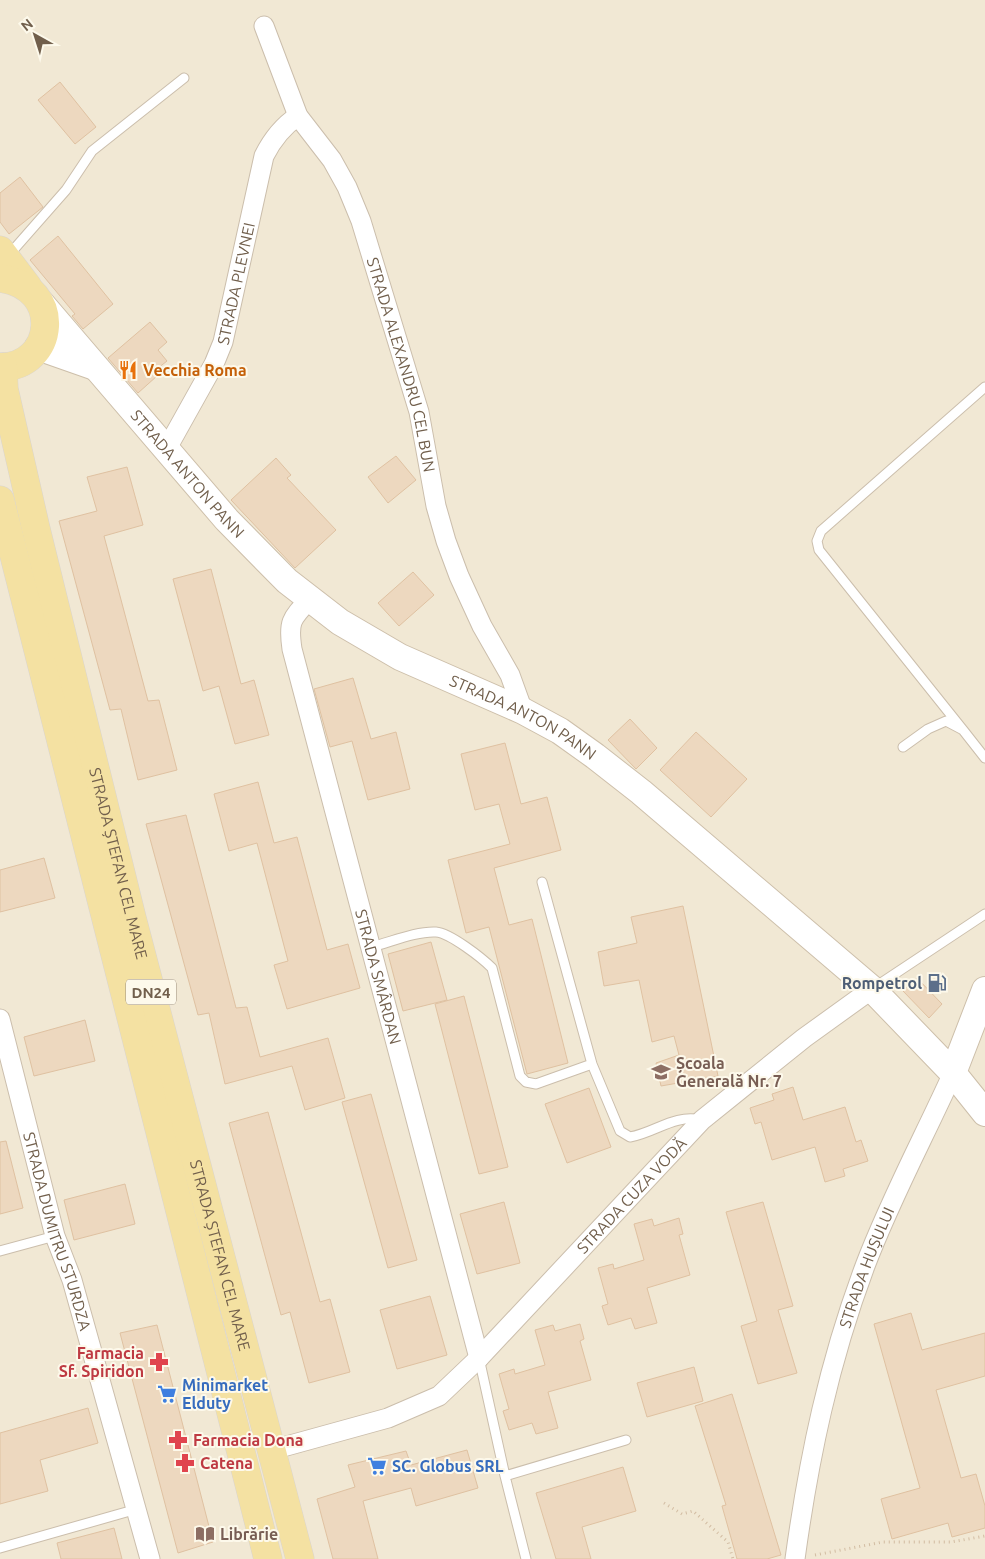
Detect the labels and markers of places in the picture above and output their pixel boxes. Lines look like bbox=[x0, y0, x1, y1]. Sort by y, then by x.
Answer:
restaurant icon: Vecchia Roma bbox=[117, 359, 139, 381]
place label: Vecchia Roma bbox=[143, 361, 247, 379]
fuel station icon: Rompetrol bbox=[926, 972, 948, 994]
place label: Rompetrol bbox=[842, 974, 922, 992]
place label: Școala Generală Nr. 7 bbox=[676, 1054, 782, 1090]
school or university icon: Școala Generală Nr. 7 bbox=[650, 1061, 672, 1083]
place label: Farmacia Sf. Spiridon bbox=[59, 1344, 144, 1380]
pharmacy icon: Farmacia Sf. Spiridon bbox=[148, 1351, 170, 1373]
place label: Minimarket Elduty bbox=[182, 1376, 268, 1412]
supermarket icon: Minimarket Elduty bbox=[156, 1383, 178, 1405]
pharmacy icon: Farmacia Dona bbox=[167, 1429, 189, 1451]
place label: Farmacia Dona bbox=[193, 1431, 303, 1449]
pharmacy icon: Catena bbox=[174, 1452, 196, 1474]
place label: Catena bbox=[200, 1454, 253, 1472]
supermarket icon: SC. Globus SRL bbox=[366, 1455, 388, 1477]
place label: SC. Globus SRL bbox=[392, 1457, 504, 1475]
library icon: Librărie bbox=[194, 1523, 216, 1545]
place label: Librărie bbox=[220, 1525, 278, 1543]

